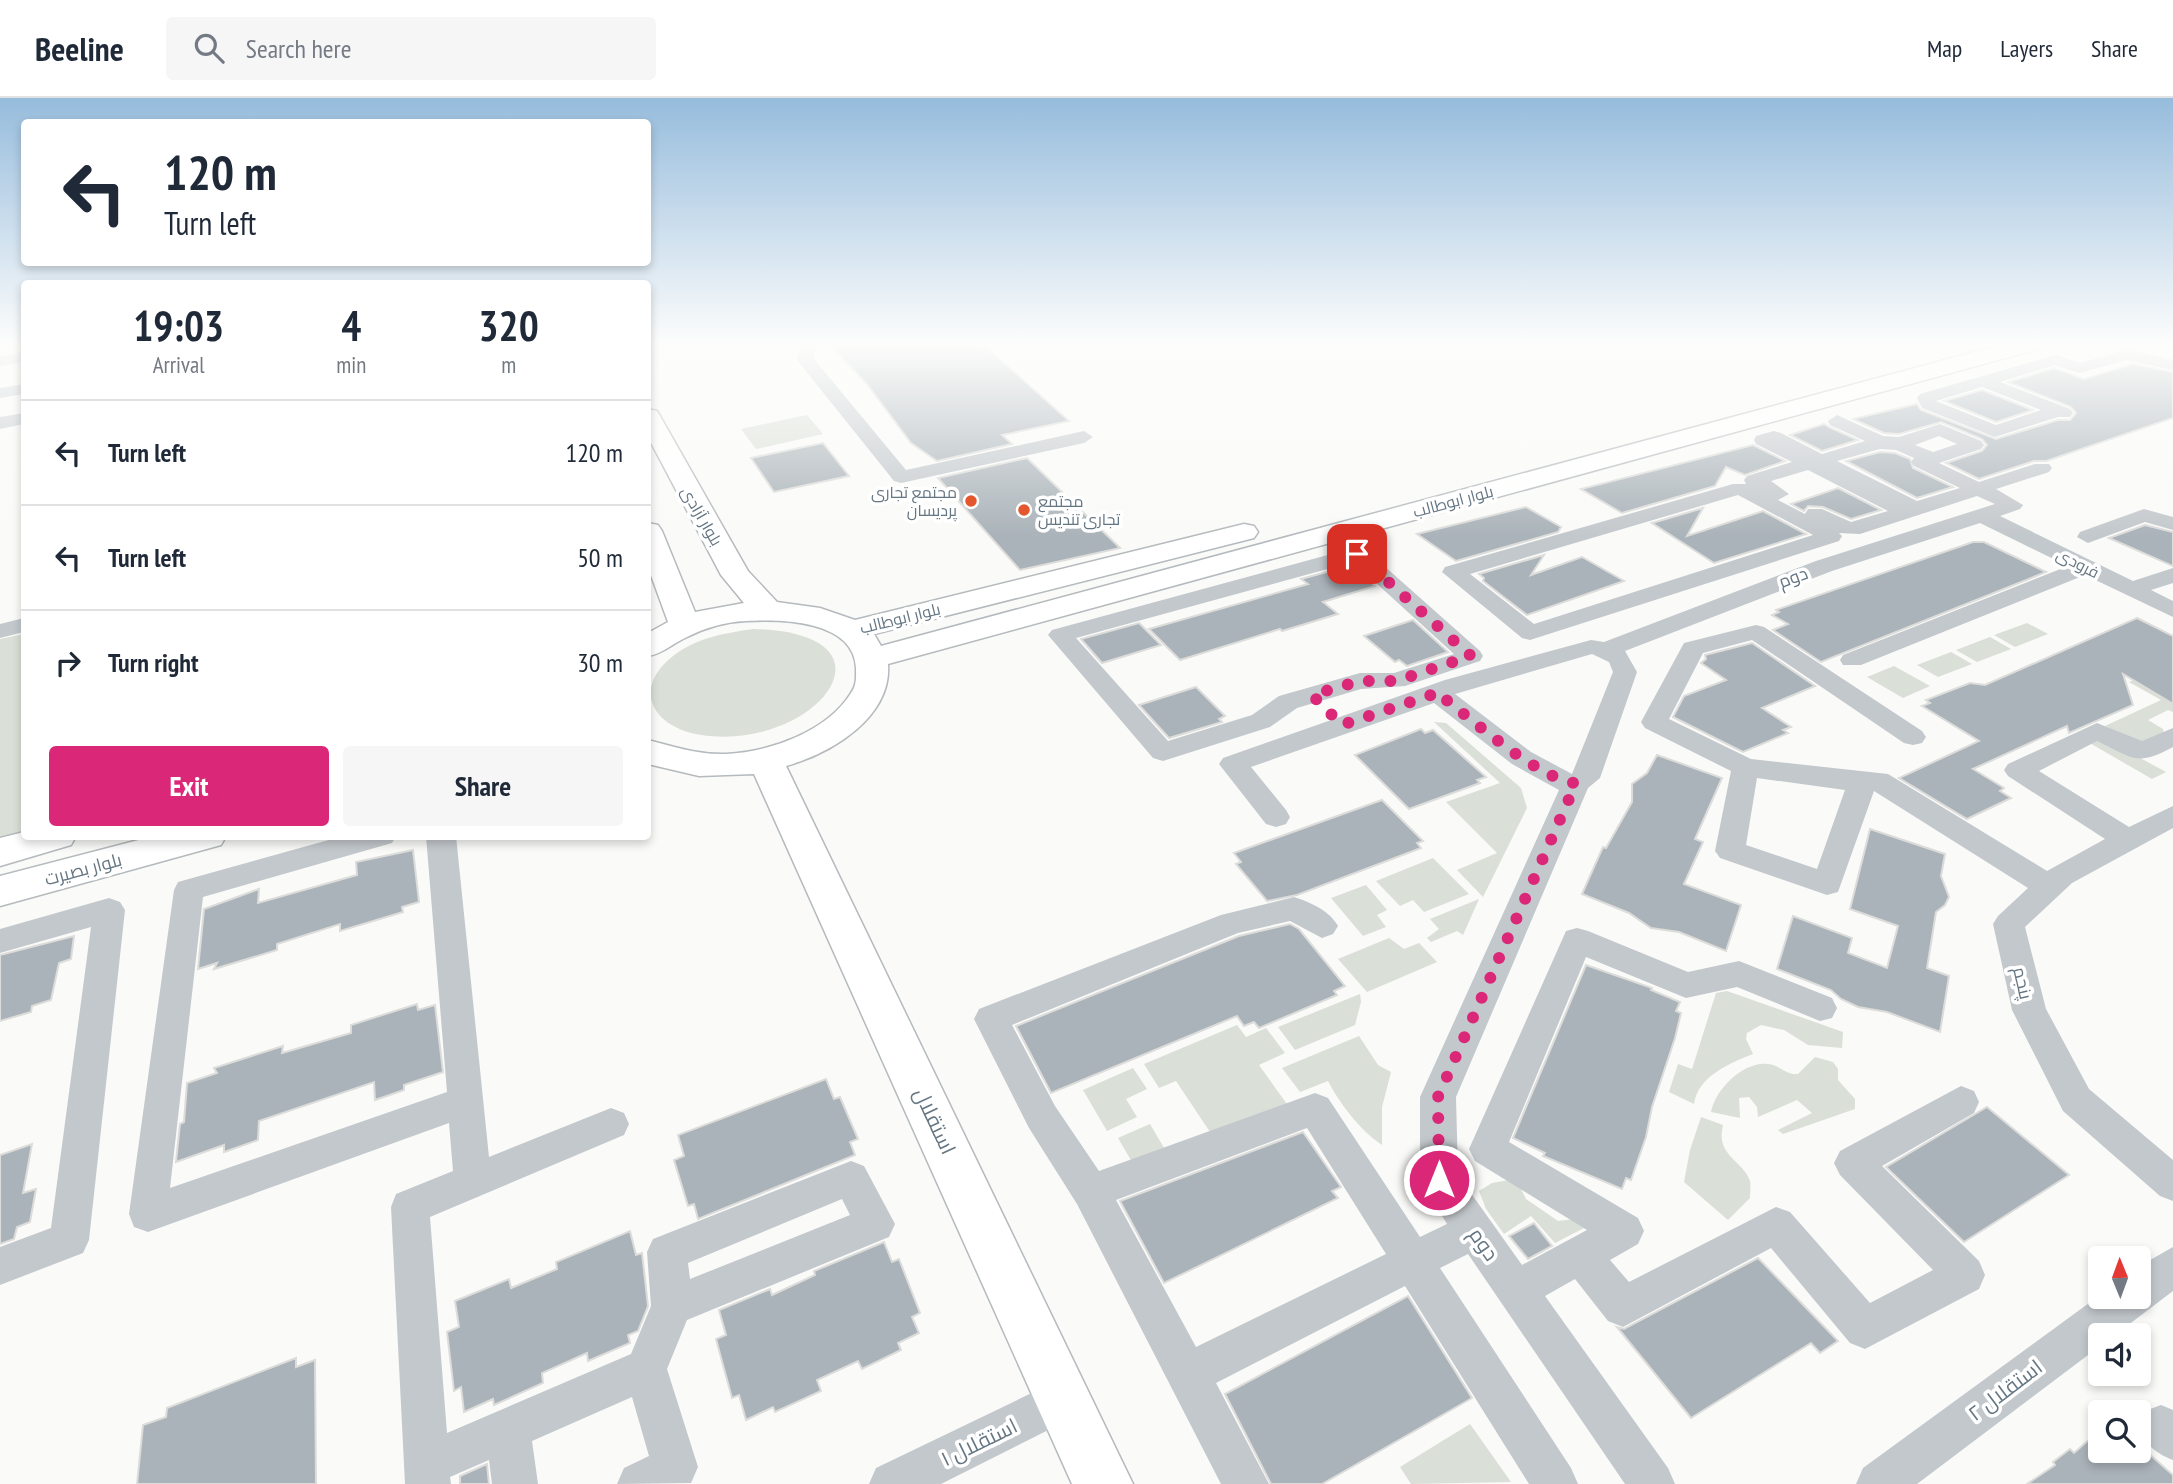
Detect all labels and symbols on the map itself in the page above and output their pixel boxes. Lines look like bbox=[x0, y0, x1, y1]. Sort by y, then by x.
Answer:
street label: بلوار ابوطالب bbox=[1411, 481, 1495, 521]
place label: مجتمع تجاری پردیسان bbox=[871, 482, 958, 522]
street label: بلوار آزادی bbox=[676, 483, 727, 550]
place label: مجتمع تجاری تندیس bbox=[1038, 491, 1121, 530]
marker: مجتمع تجاری پردیسان bbox=[963, 493, 979, 509]
marker: مجتمع تجاری تندیس bbox=[1016, 502, 1032, 518]
pin bbox=[1327, 524, 1387, 584]
street label: فرودی bbox=[2053, 544, 2103, 583]
street label: دوم bbox=[1775, 561, 1811, 594]
street label: بلوار ابوطالب bbox=[858, 598, 942, 638]
street label: بلوار بصیرت bbox=[42, 848, 124, 890]
street label: پنجم bbox=[2007, 964, 2038, 1002]
street label: استقلال bbox=[908, 1083, 962, 1159]
position arrow bbox=[1402, 1143, 1476, 1217]
street label: دوم bbox=[1462, 1222, 1505, 1267]
north arrow bbox=[2088, 1246, 2151, 1309]
street label: استقلال ۲ bbox=[1962, 1353, 2048, 1427]
street label: استقلال ۱ bbox=[936, 1412, 1022, 1472]

